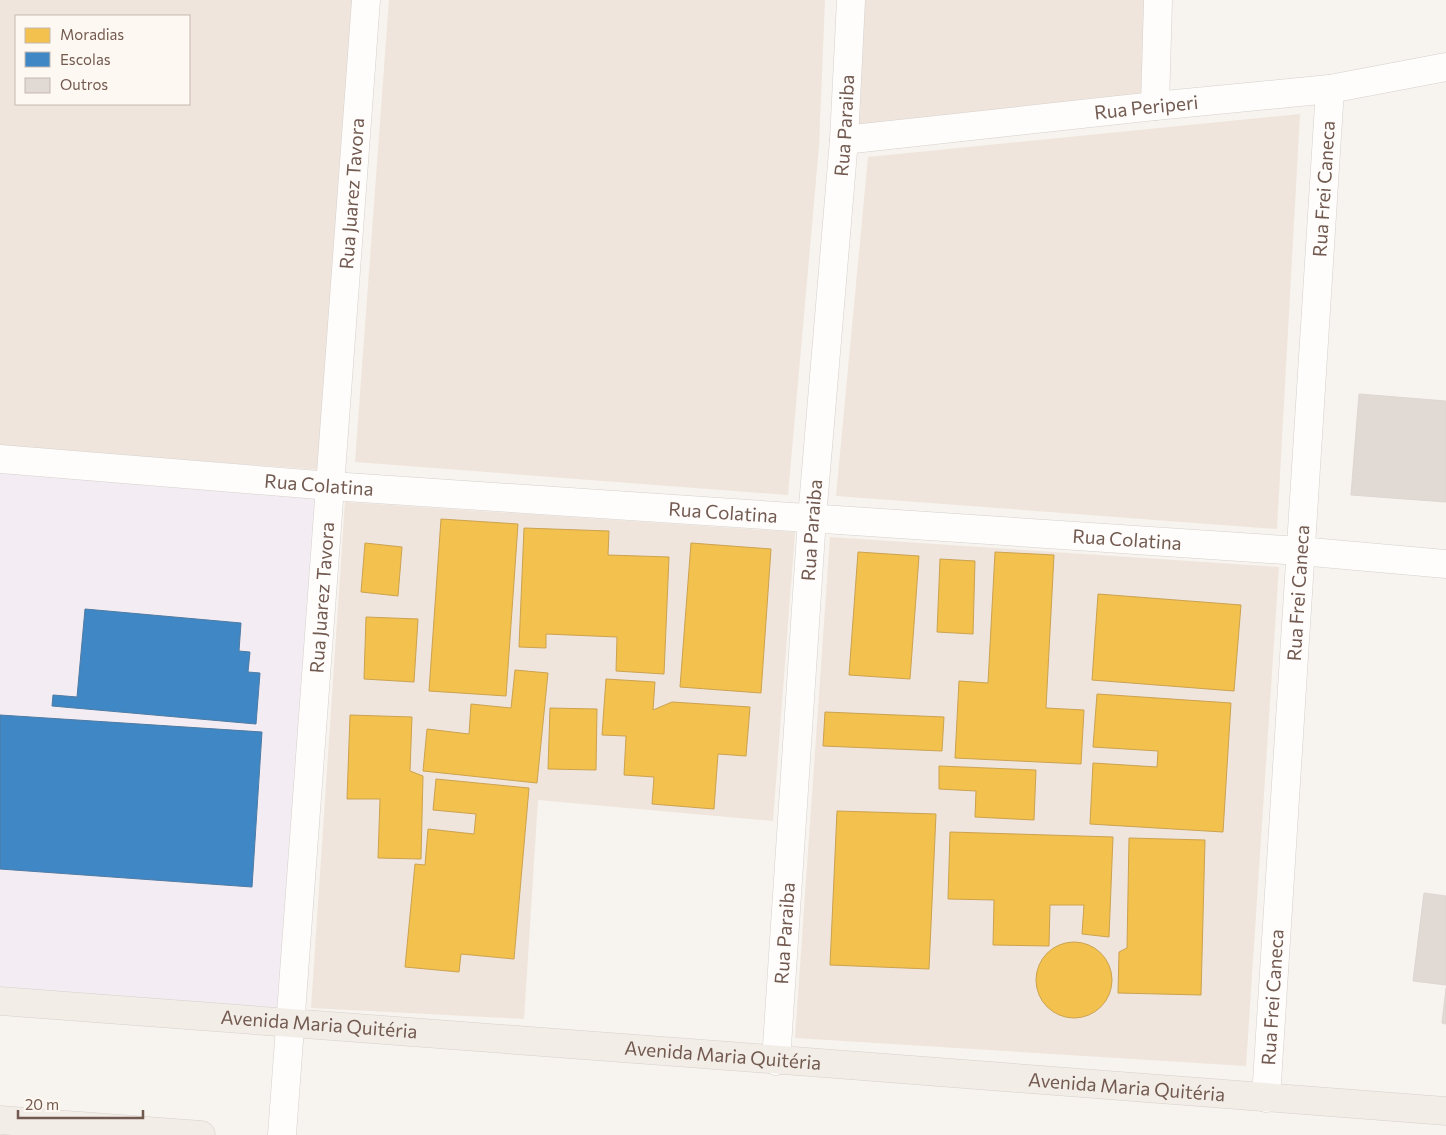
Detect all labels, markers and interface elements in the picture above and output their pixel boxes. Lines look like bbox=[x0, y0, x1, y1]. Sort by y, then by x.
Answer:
legend bbox=[15, 15, 190, 105]
text: Moradias bbox=[60, 25, 124, 43]
text: Escolas bbox=[60, 50, 111, 68]
street label: Rua Paraiba bbox=[829, 74, 858, 177]
text: Outros bbox=[60, 75, 108, 93]
street label: Rua Periperi bbox=[1093, 90, 1199, 124]
street label: Rua Juarez Tavora bbox=[334, 117, 368, 270]
street label: Rua Frei Caneca bbox=[1307, 120, 1339, 258]
street label: Rua Colatina bbox=[263, 469, 374, 500]
street label: Rua Paraiba bbox=[796, 478, 826, 582]
street label: Rua Colatina bbox=[668, 497, 778, 527]
street label: Rua Juarez Tavora bbox=[304, 521, 338, 674]
street label: Rua Colatina bbox=[1072, 524, 1183, 554]
street label: Rua Frei Caneca bbox=[1282, 524, 1313, 662]
street label: Rua Paraiba bbox=[769, 882, 799, 985]
street label: Rua Frei Caneca bbox=[1256, 928, 1288, 1066]
street label: Avenida Maria Quitéria bbox=[220, 1005, 418, 1042]
street label: Avenida Maria Quitéria bbox=[624, 1036, 822, 1074]
street label: Avenida Maria Quitéria bbox=[1027, 1067, 1226, 1105]
scale bar bbox=[18, 1088, 142, 1120]
text: 20 m bbox=[25, 1095, 59, 1113]

